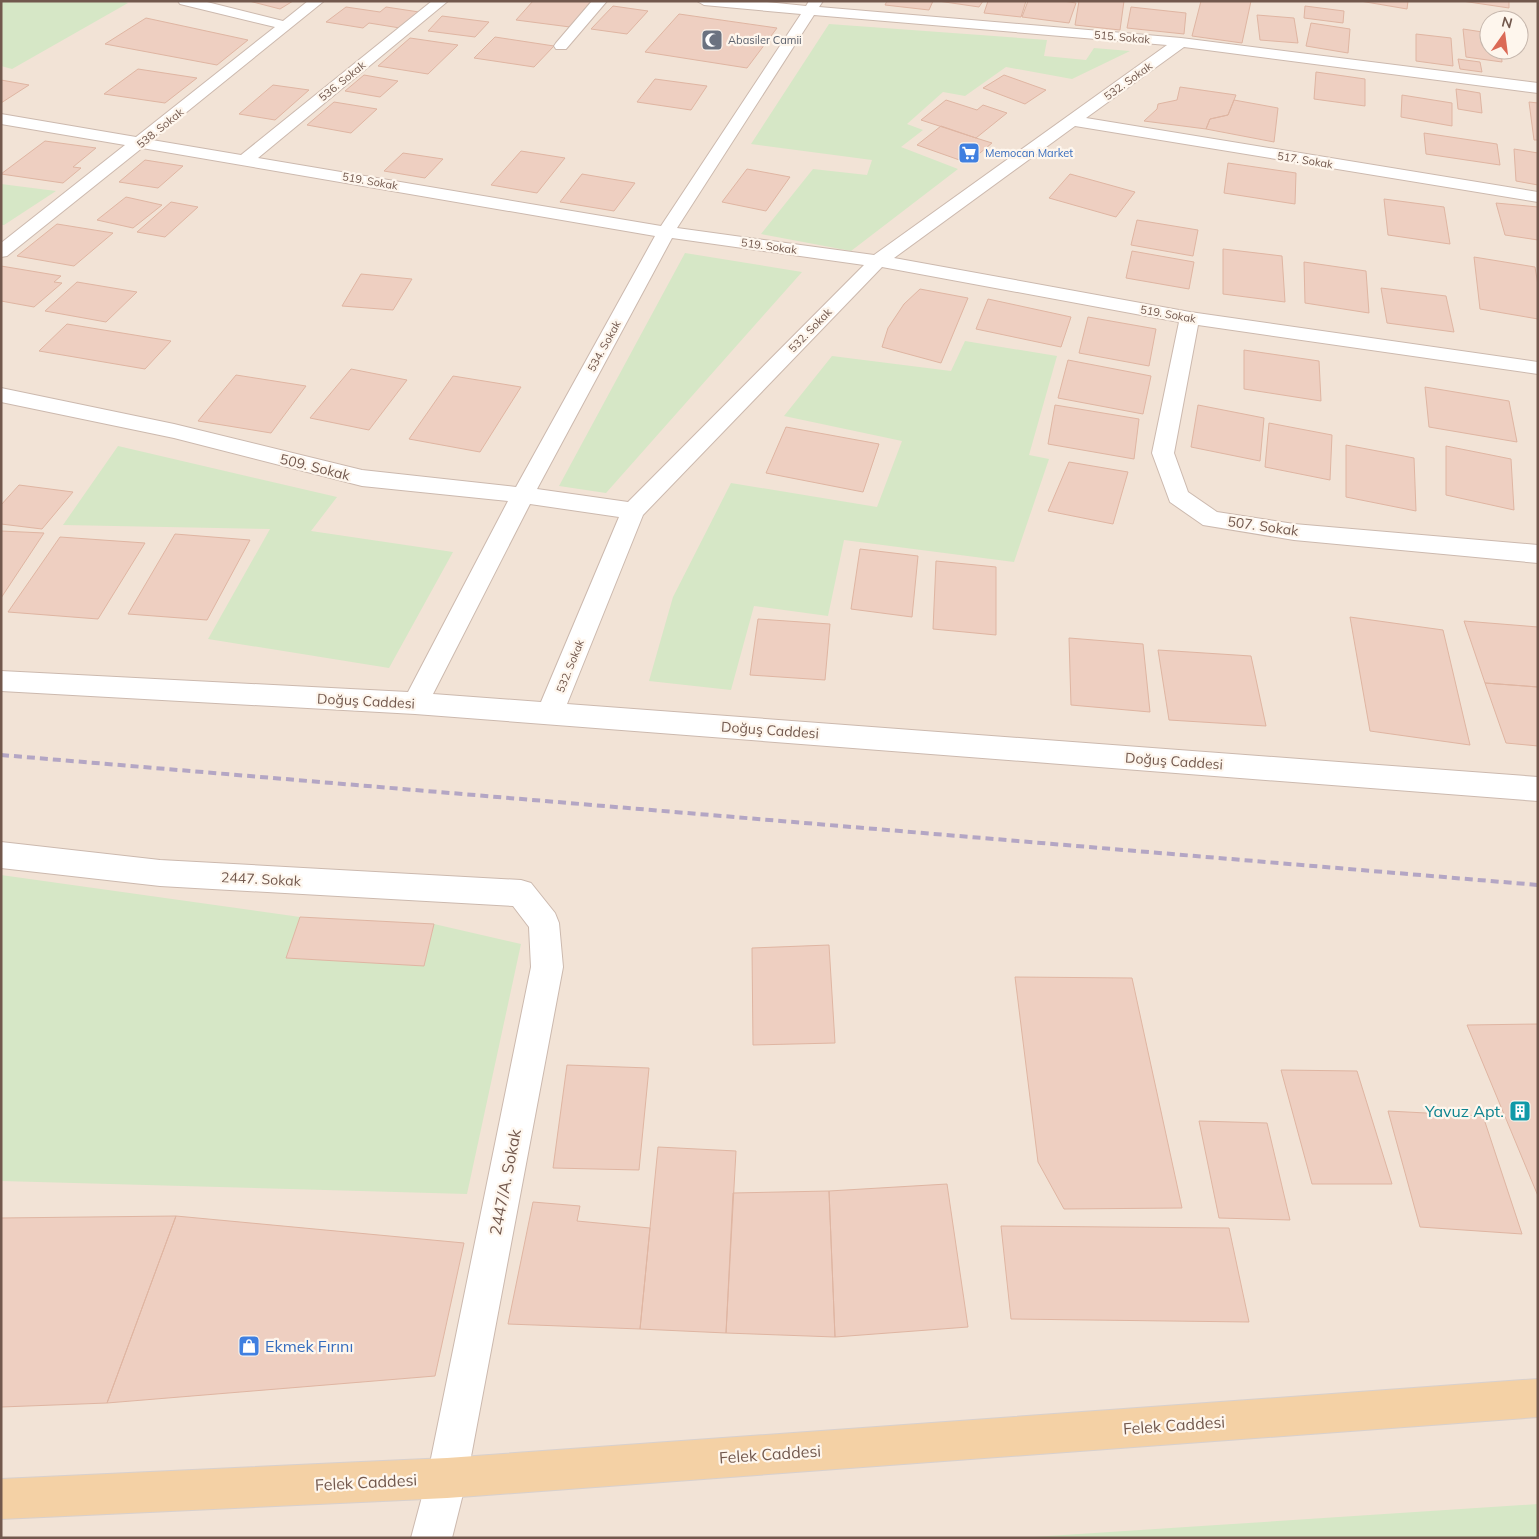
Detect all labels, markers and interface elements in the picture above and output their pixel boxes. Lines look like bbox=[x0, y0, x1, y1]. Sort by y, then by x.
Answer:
north arrow bbox=[1479, 10, 1529, 60]
text: N bbox=[1500, 12, 1514, 32]
mosque icon: Abasiler Camii bbox=[700, 28, 724, 52]
street label: 515. Sokak bbox=[1093, 28, 1151, 46]
place label: Abasiler Camii bbox=[728, 33, 802, 47]
street label: 536. Sokak bbox=[316, 58, 368, 104]
street label: 532. Sokak bbox=[1101, 59, 1155, 103]
street label: 538. Sokak bbox=[134, 105, 186, 151]
supermarket icon: Memocan Market bbox=[957, 141, 981, 165]
place label: Memocan Market bbox=[985, 146, 1073, 160]
street label: 517. Sokak bbox=[1276, 149, 1334, 171]
street label: 519. Sokak bbox=[341, 169, 399, 193]
street label: 519. Sokak bbox=[740, 235, 798, 257]
street label: 519. Sokak bbox=[1139, 302, 1197, 326]
street label: 532. Sokak bbox=[785, 305, 835, 355]
street label: 534. Sokak bbox=[584, 318, 624, 374]
street label: 509. Sokak bbox=[278, 450, 353, 485]
street label: 507. Sokak bbox=[1226, 512, 1300, 540]
street label: 532. Sokak bbox=[553, 637, 587, 695]
street label: Doğuş Caddesi bbox=[317, 689, 415, 713]
street label: Doğuş Caddesi bbox=[720, 718, 820, 742]
street label: Doğuş Caddesi bbox=[1124, 749, 1224, 773]
street label: 2447. Sokak bbox=[221, 868, 302, 890]
building icon: Yavuz Apt. bbox=[1508, 1099, 1532, 1123]
place label: Yavuz Apt. bbox=[1424, 1101, 1504, 1121]
street label: 2447/A. Sokak bbox=[485, 1127, 525, 1237]
shop icon: Ekmek Fırını bbox=[237, 1334, 261, 1358]
place label: Ekmek Fırını bbox=[265, 1336, 353, 1356]
street label: Felek Caddesi bbox=[1122, 1411, 1226, 1439]
street label: Felek Caddesi bbox=[718, 1440, 822, 1468]
street label: Felek Caddesi bbox=[314, 1469, 418, 1495]

